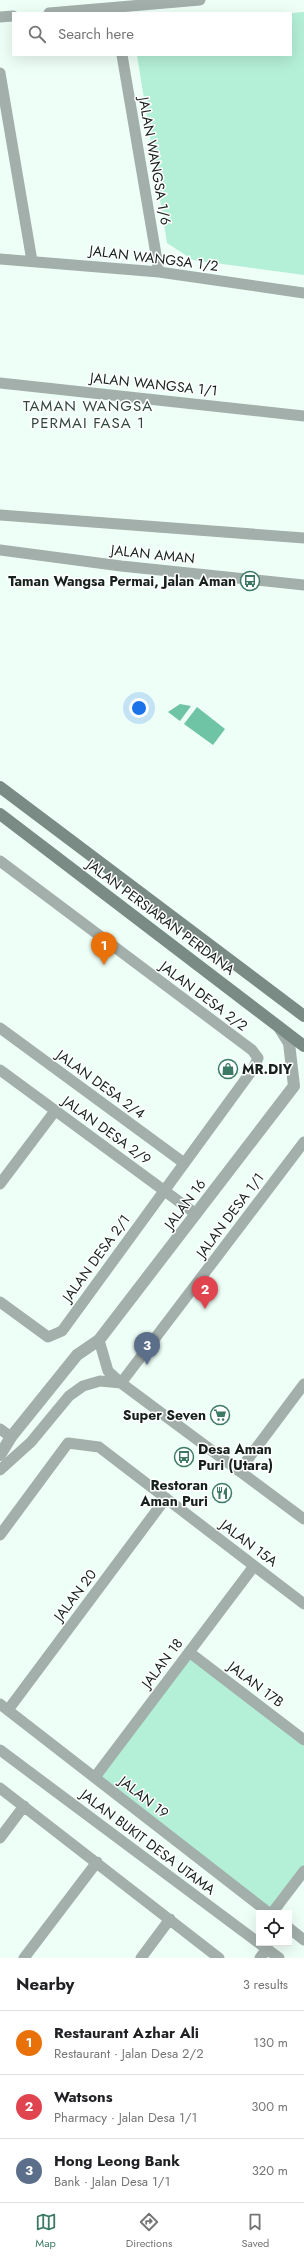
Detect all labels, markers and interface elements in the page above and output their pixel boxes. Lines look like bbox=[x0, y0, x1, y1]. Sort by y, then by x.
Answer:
search box bbox=[12, 12, 292, 56]
icon: search bbox=[26, 23, 48, 45]
text: Search here bbox=[58, 23, 134, 45]
street label: JALAN WANGSA 1/6 bbox=[134, 93, 176, 227]
street label: JALAN WANGSA 1/2 bbox=[86, 240, 220, 276]
street label: JALAN WANGSA 1/1 bbox=[87, 367, 219, 401]
district label: TAMAN WANGSA PERMAI FASA 1 bbox=[23, 395, 153, 434]
street label: JALAN AMAN bbox=[108, 539, 196, 568]
bus stop icon: Taman Wangsa Permai, Jalan Aman bbox=[239, 570, 261, 592]
place label: Taman Wangsa Permai, Jalan Aman bbox=[8, 571, 236, 591]
your location bbox=[129, 698, 149, 718]
street label: JALAN PERSIARAN PERDANA bbox=[81, 853, 240, 980]
pin: 1 bbox=[91, 932, 117, 965]
street label: JALAN DESA 2/2 bbox=[154, 955, 252, 1036]
street label: JALAN DESA 2/4 bbox=[51, 1044, 149, 1123]
shop icon: MR.DIY bbox=[217, 1058, 239, 1080]
place label: MR.DIY bbox=[242, 1059, 293, 1079]
street label: JALAN DESA 2/9 bbox=[57, 1090, 155, 1169]
street label: JALAN DESA 1/1 bbox=[190, 1168, 269, 1263]
street label: JALAN 16 bbox=[158, 1175, 210, 1235]
street label: JALAN DESA 2/1 bbox=[56, 1210, 134, 1307]
pin: 2 bbox=[192, 1276, 218, 1309]
pin: 3 bbox=[134, 1332, 160, 1365]
supermarket icon: Super Seven bbox=[209, 1404, 231, 1426]
place label: Super Seven bbox=[123, 1405, 206, 1425]
place label: Desa Aman Puri (Utara) bbox=[198, 1439, 273, 1475]
bus stop icon: Desa Aman Puri (Utara) bbox=[173, 1446, 195, 1468]
place label: Restoran Aman Puri bbox=[139, 1475, 208, 1511]
restaurant icon: Restoran Aman Puri bbox=[211, 1482, 233, 1504]
street label: JALAN 15A bbox=[215, 1514, 282, 1572]
street label: JALAN 20 bbox=[48, 1565, 101, 1627]
street label: JALAN 18 bbox=[135, 1634, 187, 1694]
street label: JALAN 17B bbox=[222, 1655, 288, 1712]
street label: JALAN 19 bbox=[113, 1770, 173, 1823]
street label: JALAN BUKIT DESA UTAMA bbox=[75, 1783, 220, 1900]
map controls bbox=[256, 1910, 292, 1946]
button: locate bbox=[256, 1910, 292, 1946]
text: Nearby bbox=[16, 1972, 74, 1996]
text: 3 results bbox=[243, 1975, 288, 1994]
text: Restaurant Azhar Ali bbox=[54, 2022, 199, 2044]
text: 1 bbox=[26, 2033, 32, 2052]
text: 130 m bbox=[253, 2033, 288, 2052]
text: Restaurant · Jalan Desa 2/2 bbox=[54, 2044, 204, 2063]
text: Watsons bbox=[54, 2086, 113, 2108]
text: 2 bbox=[25, 2097, 33, 2116]
text: 300 m bbox=[251, 2097, 288, 2116]
text: Pharmacy · Jalan Desa 1/1 bbox=[54, 2108, 197, 2127]
text: Hong Leong Bank bbox=[54, 2150, 180, 2172]
text: 3 bbox=[25, 2161, 33, 2180]
text: 320 m bbox=[252, 2161, 288, 2180]
text: Bank · Jalan Desa 1/1 bbox=[54, 2172, 170, 2191]
tab: Map bbox=[35, 2211, 57, 2251]
tab: Directions bbox=[126, 2211, 172, 2251]
tab: Saved bbox=[242, 2211, 269, 2251]

